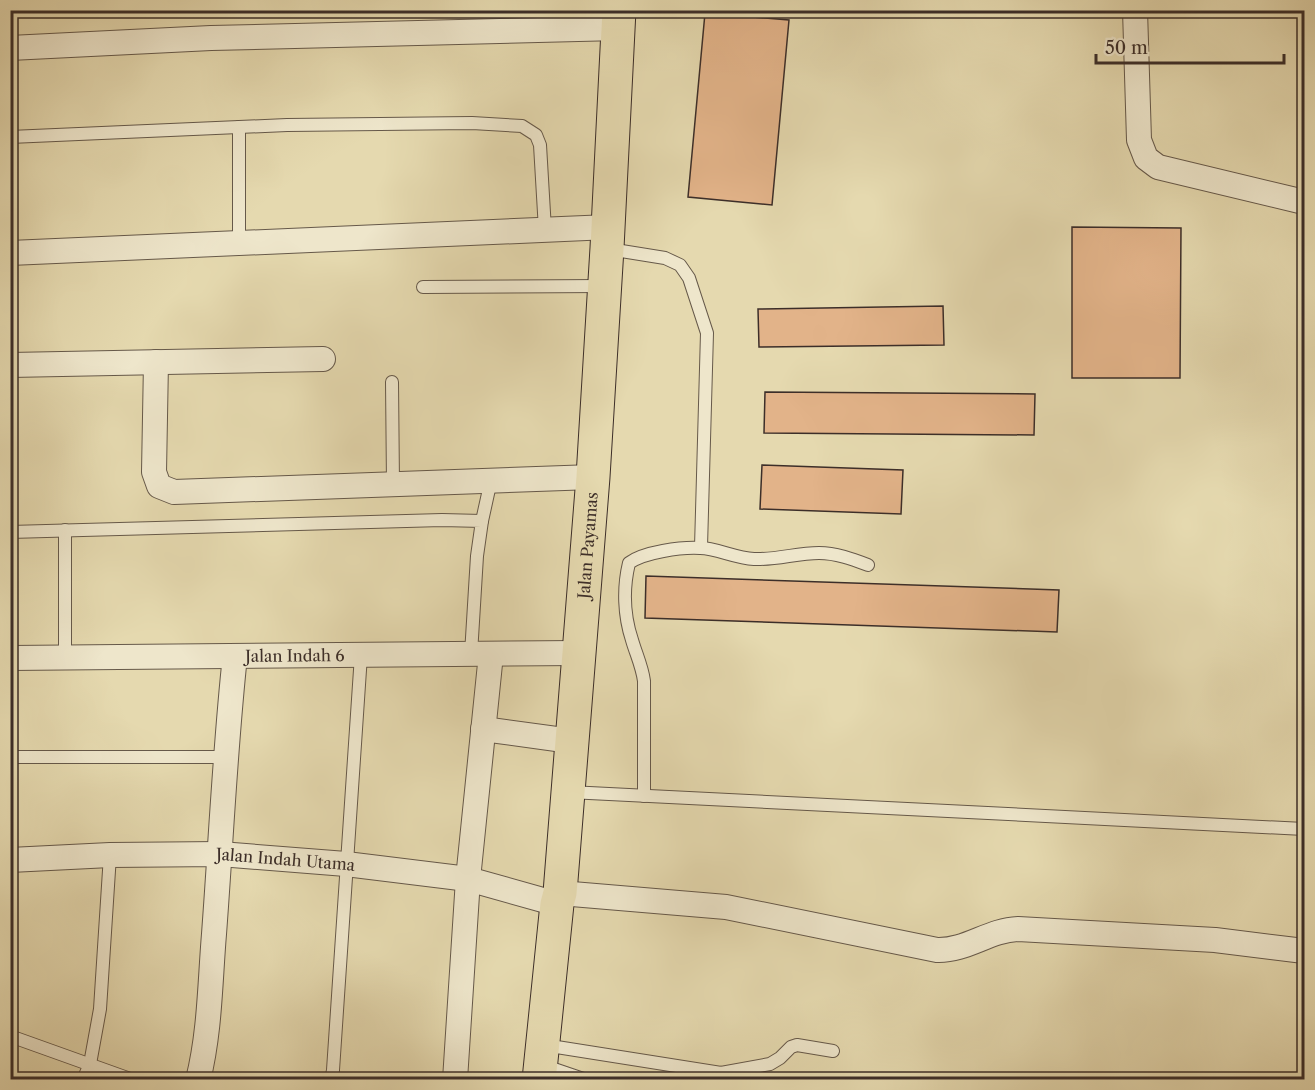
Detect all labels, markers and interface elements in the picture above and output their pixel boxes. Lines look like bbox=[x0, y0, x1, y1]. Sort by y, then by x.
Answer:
scale bar bbox=[1096, 27, 1284, 65]
text: 50 m bbox=[1105, 37, 1148, 59]
street label: Jalan Payamas bbox=[573, 491, 602, 603]
street label: Jalan Indah 6 bbox=[242, 645, 345, 666]
street label: Jalan Indah Utama bbox=[213, 844, 357, 875]

